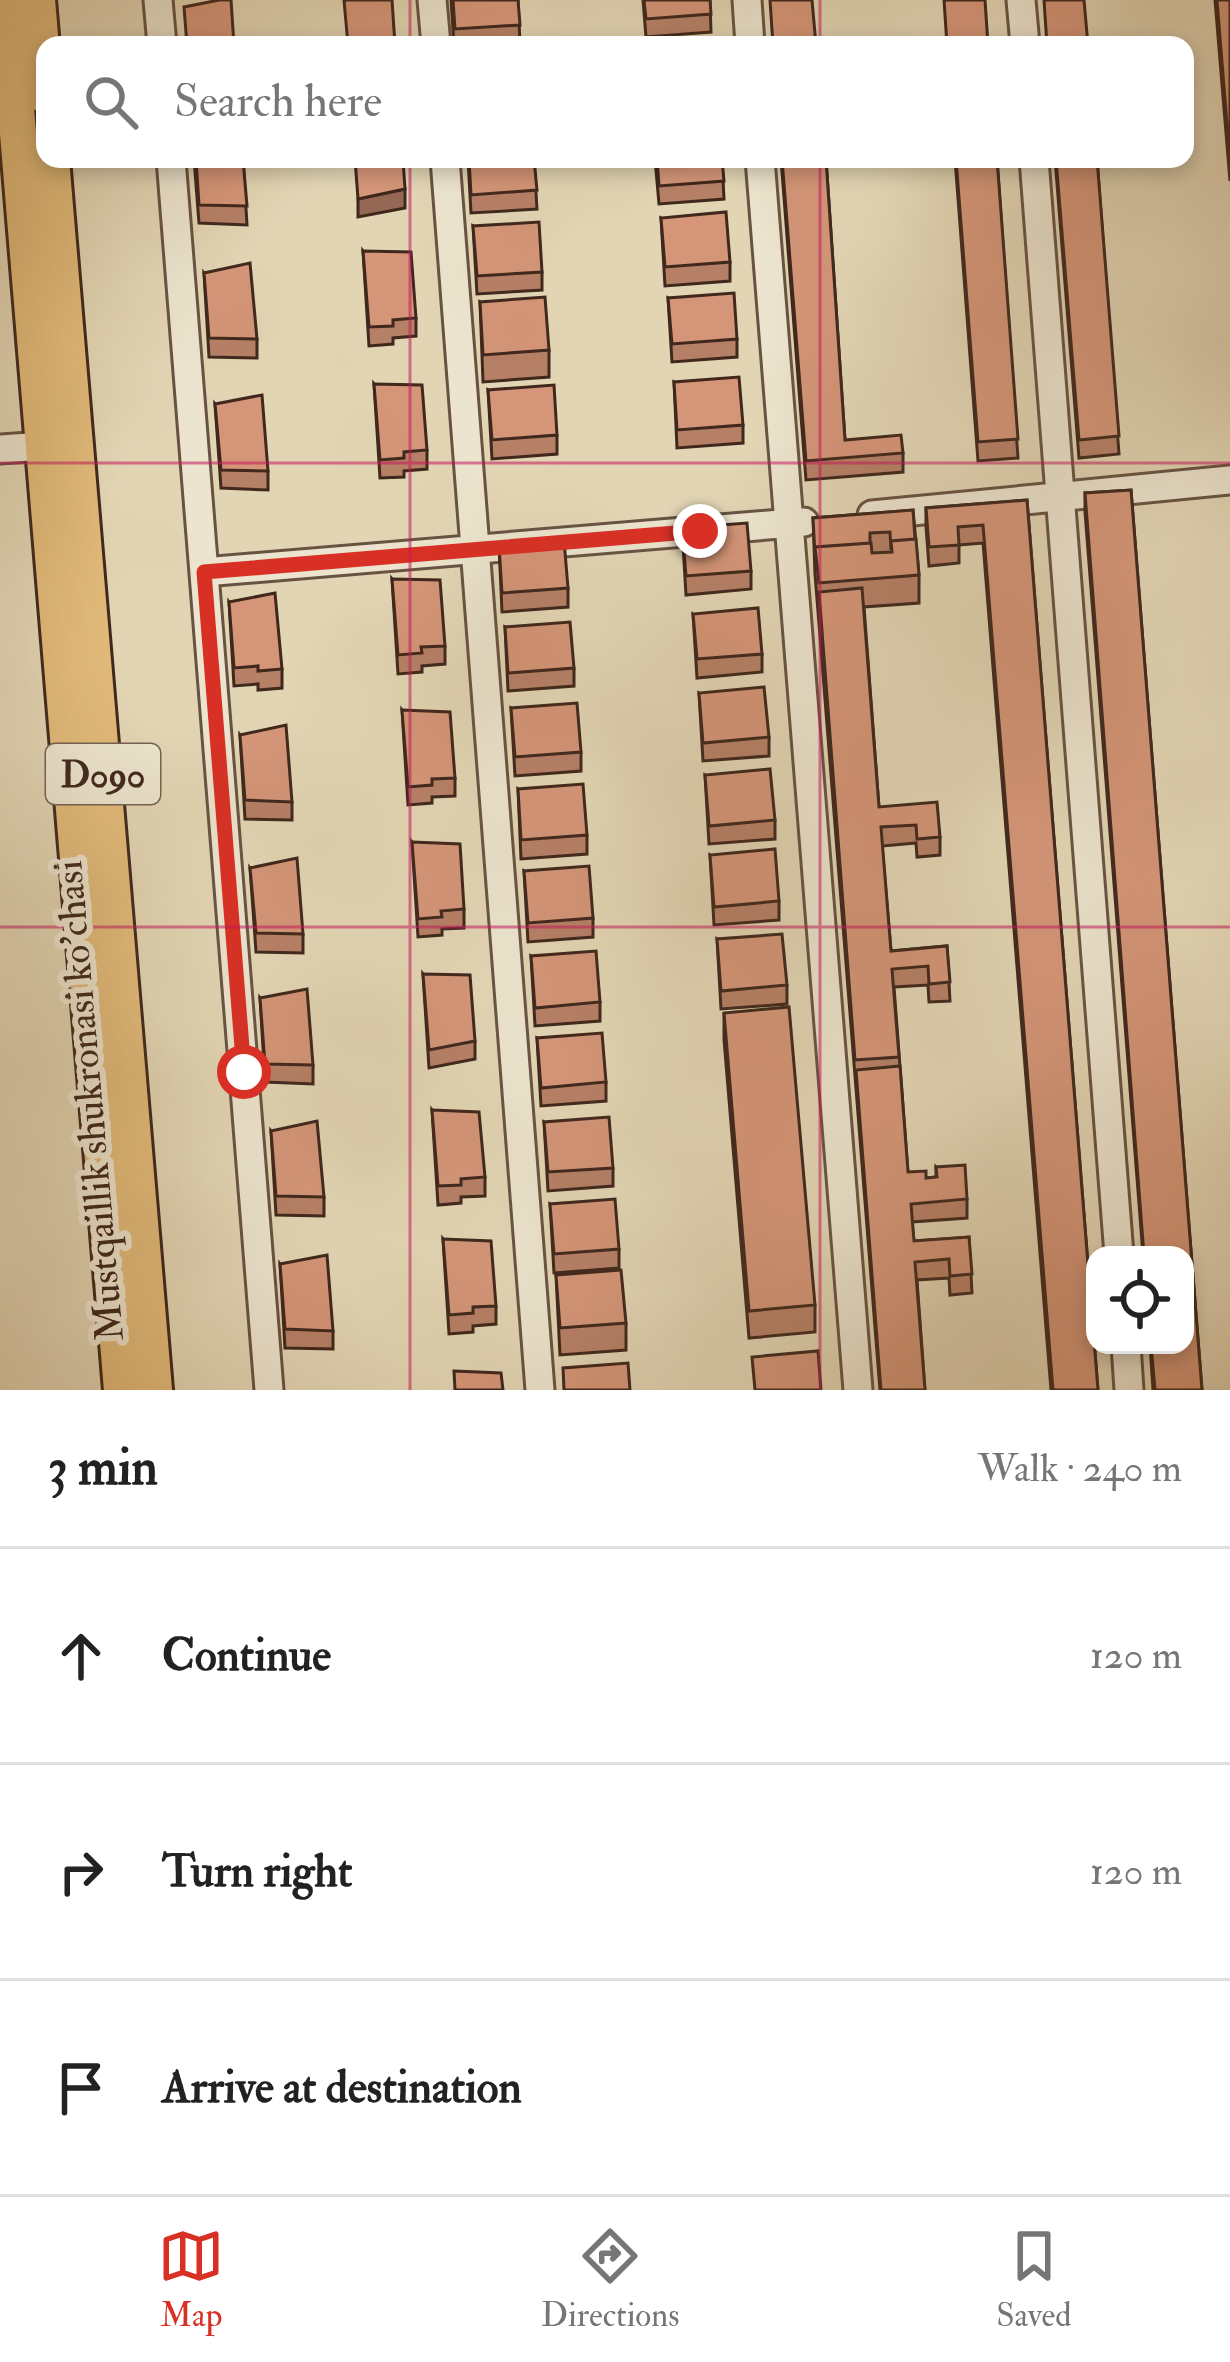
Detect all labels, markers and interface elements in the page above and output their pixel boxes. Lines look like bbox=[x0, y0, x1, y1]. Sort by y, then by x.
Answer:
search box bbox=[36, 36, 1194, 168]
icon: search bbox=[78, 69, 144, 135]
text: Search here bbox=[174, 74, 382, 130]
route end bbox=[673, 504, 727, 558]
road number: D090 bbox=[46, 744, 160, 804]
street label: Mustqaillik shukronasi ko'chasi bbox=[44, 858, 135, 1343]
route start bbox=[217, 1045, 271, 1099]
map controls bbox=[1086, 1246, 1194, 1354]
button: locate bbox=[1086, 1246, 1194, 1354]
text: 3 min bbox=[48, 1436, 158, 1500]
text: Walk · 240 m bbox=[978, 1444, 1182, 1493]
icon: ahead bbox=[48, 1623, 114, 1689]
text: Continue bbox=[162, 1628, 331, 1684]
text: 120 m bbox=[1090, 1631, 1182, 1680]
icon: right bbox=[48, 1839, 114, 1905]
text: Turn right bbox=[162, 1844, 352, 1900]
text: 120 m bbox=[1090, 1847, 1182, 1896]
icon: arrive bbox=[48, 2055, 114, 2121]
text: Arrive at destination bbox=[162, 2060, 522, 2116]
tab: Map bbox=[158, 2223, 224, 2336]
tab: Directions bbox=[541, 2223, 680, 2336]
tab: Saved bbox=[996, 2223, 1072, 2336]

